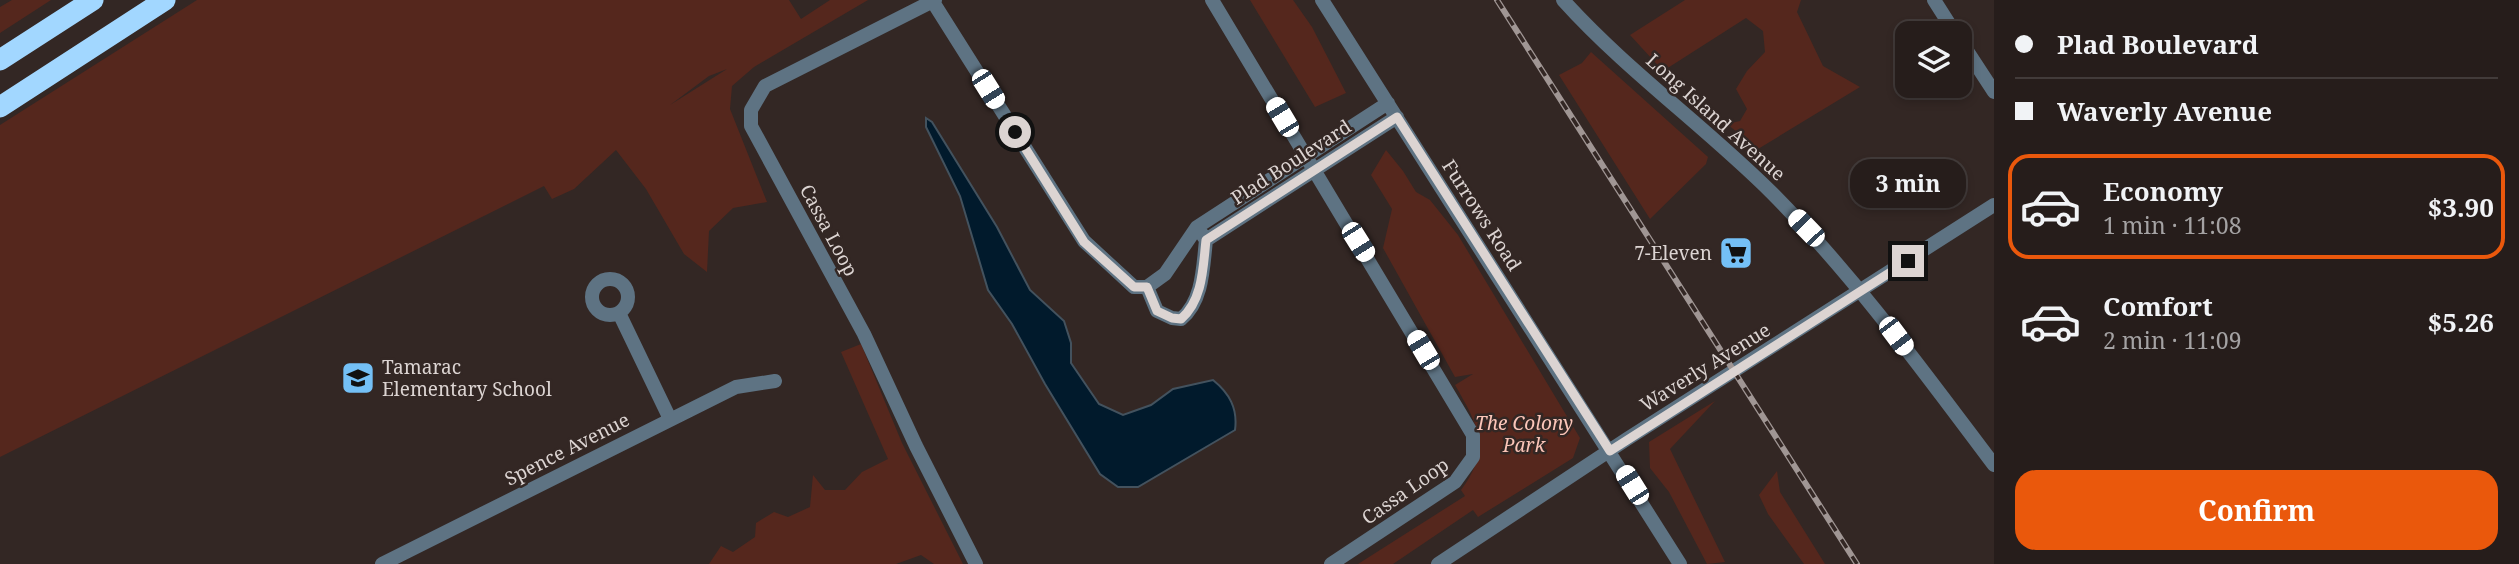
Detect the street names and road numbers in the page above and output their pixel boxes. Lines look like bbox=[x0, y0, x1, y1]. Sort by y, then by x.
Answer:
street label: Long Island Avenue bbox=[1641, 47, 1791, 187]
street label: Plad Boulevard bbox=[1226, 113, 1356, 211]
street label: Furrows Road bbox=[1436, 154, 1528, 276]
street label: Cassa Loop bbox=[794, 179, 864, 281]
street label: Waverly Avenue bbox=[1635, 317, 1775, 417]
street label: Spence Avenue bbox=[500, 406, 634, 492]
street label: Cassa Loop bbox=[1356, 452, 1454, 530]

